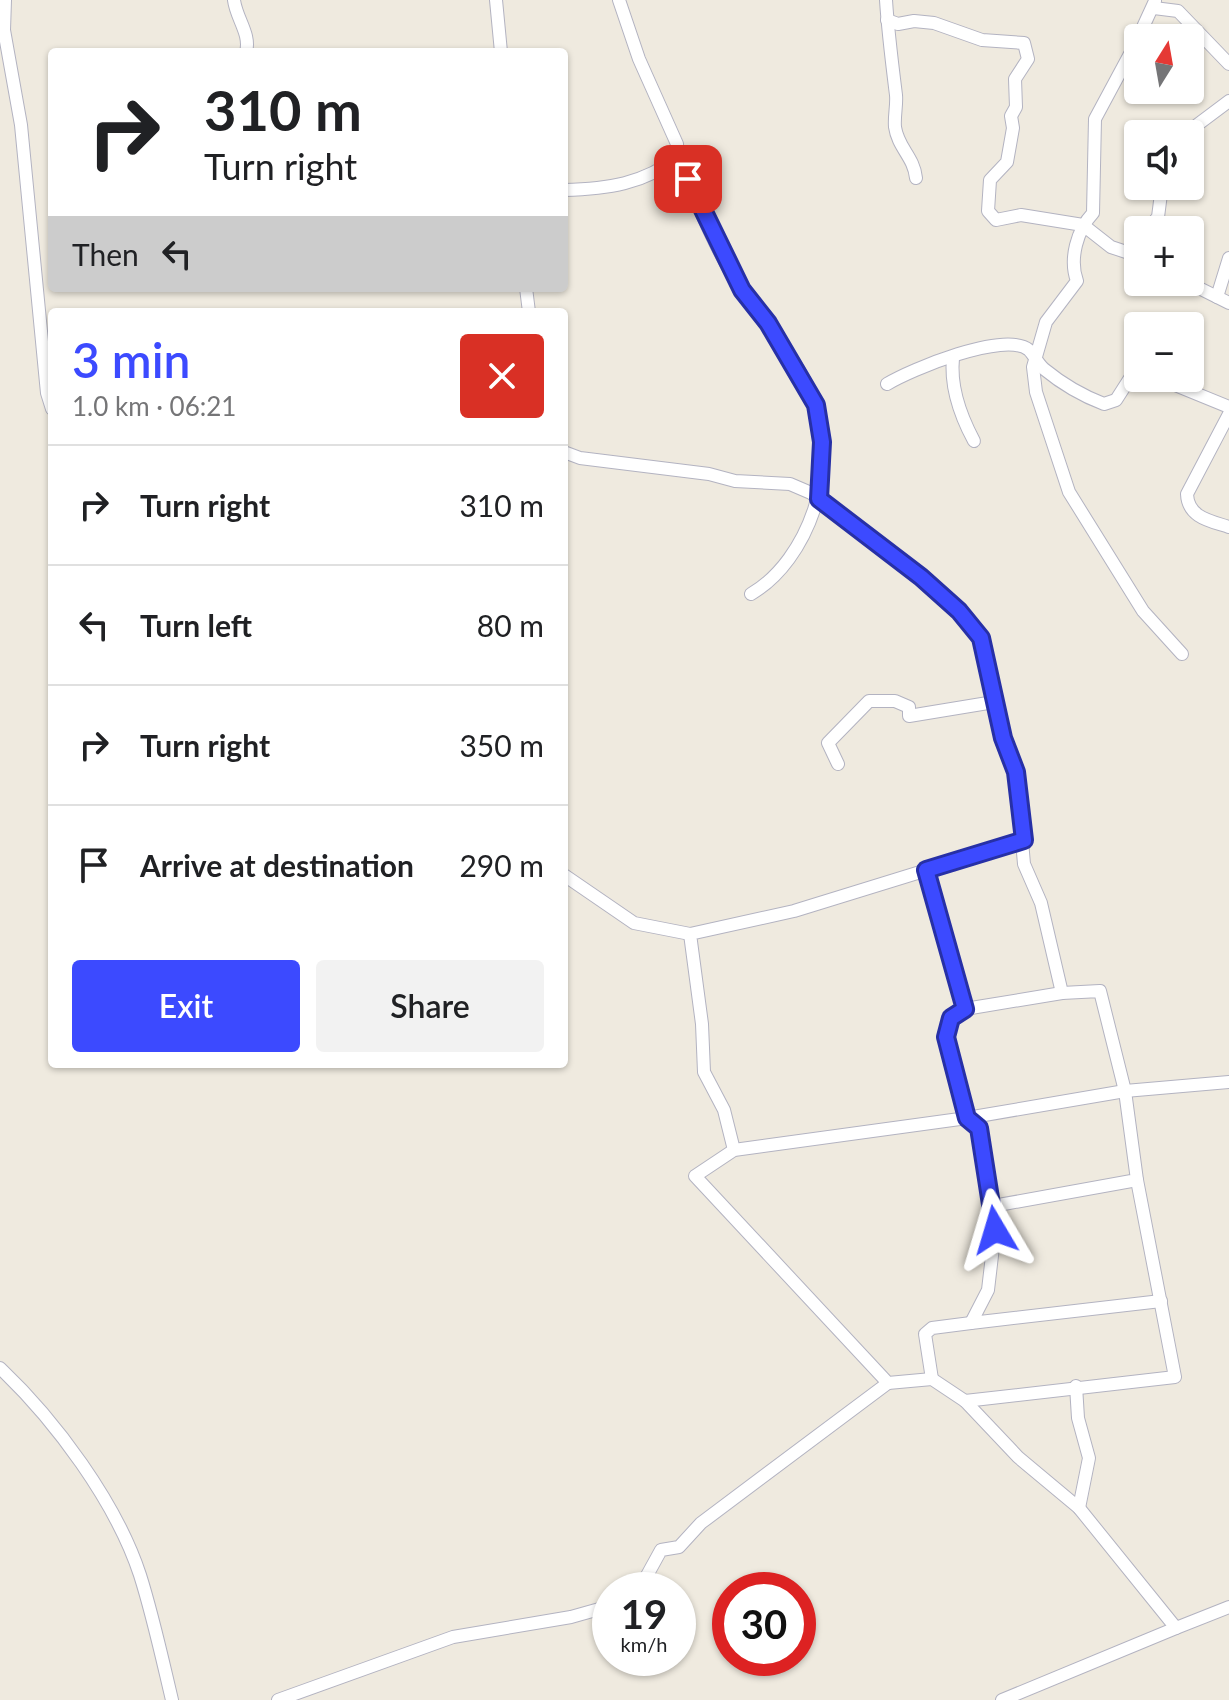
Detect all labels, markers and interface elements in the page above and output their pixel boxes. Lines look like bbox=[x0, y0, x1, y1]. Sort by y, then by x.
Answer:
north arrow bbox=[1124, 24, 1204, 104]
map controls bbox=[1124, 24, 1204, 392]
text: 310 m bbox=[204, 76, 362, 143]
icon: right bbox=[72, 80, 176, 184]
button: sound bbox=[1124, 120, 1204, 200]
text: Turn right bbox=[204, 144, 357, 188]
pin bbox=[654, 145, 722, 213]
icon: arrive bbox=[666, 157, 710, 201]
button: + bbox=[1124, 216, 1204, 296]
icon: left bbox=[155, 232, 199, 276]
text: Then bbox=[72, 236, 139, 272]
button: − bbox=[1124, 312, 1204, 392]
text: 3 min bbox=[72, 331, 190, 388]
button: close bbox=[460, 334, 544, 418]
text: 1.0 km · 06:21 bbox=[72, 390, 236, 422]
icon: right bbox=[72, 483, 116, 527]
text: Turn right bbox=[140, 487, 270, 523]
text: 310 m bbox=[459, 487, 544, 523]
icon: left bbox=[72, 603, 116, 647]
text: Turn left bbox=[140, 607, 252, 643]
text: 80 m bbox=[477, 607, 544, 643]
icon: right bbox=[72, 723, 116, 767]
text: Turn right bbox=[140, 727, 270, 763]
text: 350 m bbox=[459, 727, 544, 763]
icon: arrive bbox=[72, 843, 116, 887]
text: Arrive at destination bbox=[140, 847, 414, 883]
text: 290 m bbox=[459, 847, 544, 883]
button: Exit bbox=[72, 960, 300, 1052]
button: Share bbox=[316, 960, 544, 1052]
position arrow bbox=[953, 1188, 1037, 1272]
speed limit sign: 30 bbox=[712, 1572, 816, 1676]
text: 19 bbox=[621, 1590, 667, 1638]
text: km/h bbox=[621, 1632, 667, 1656]

